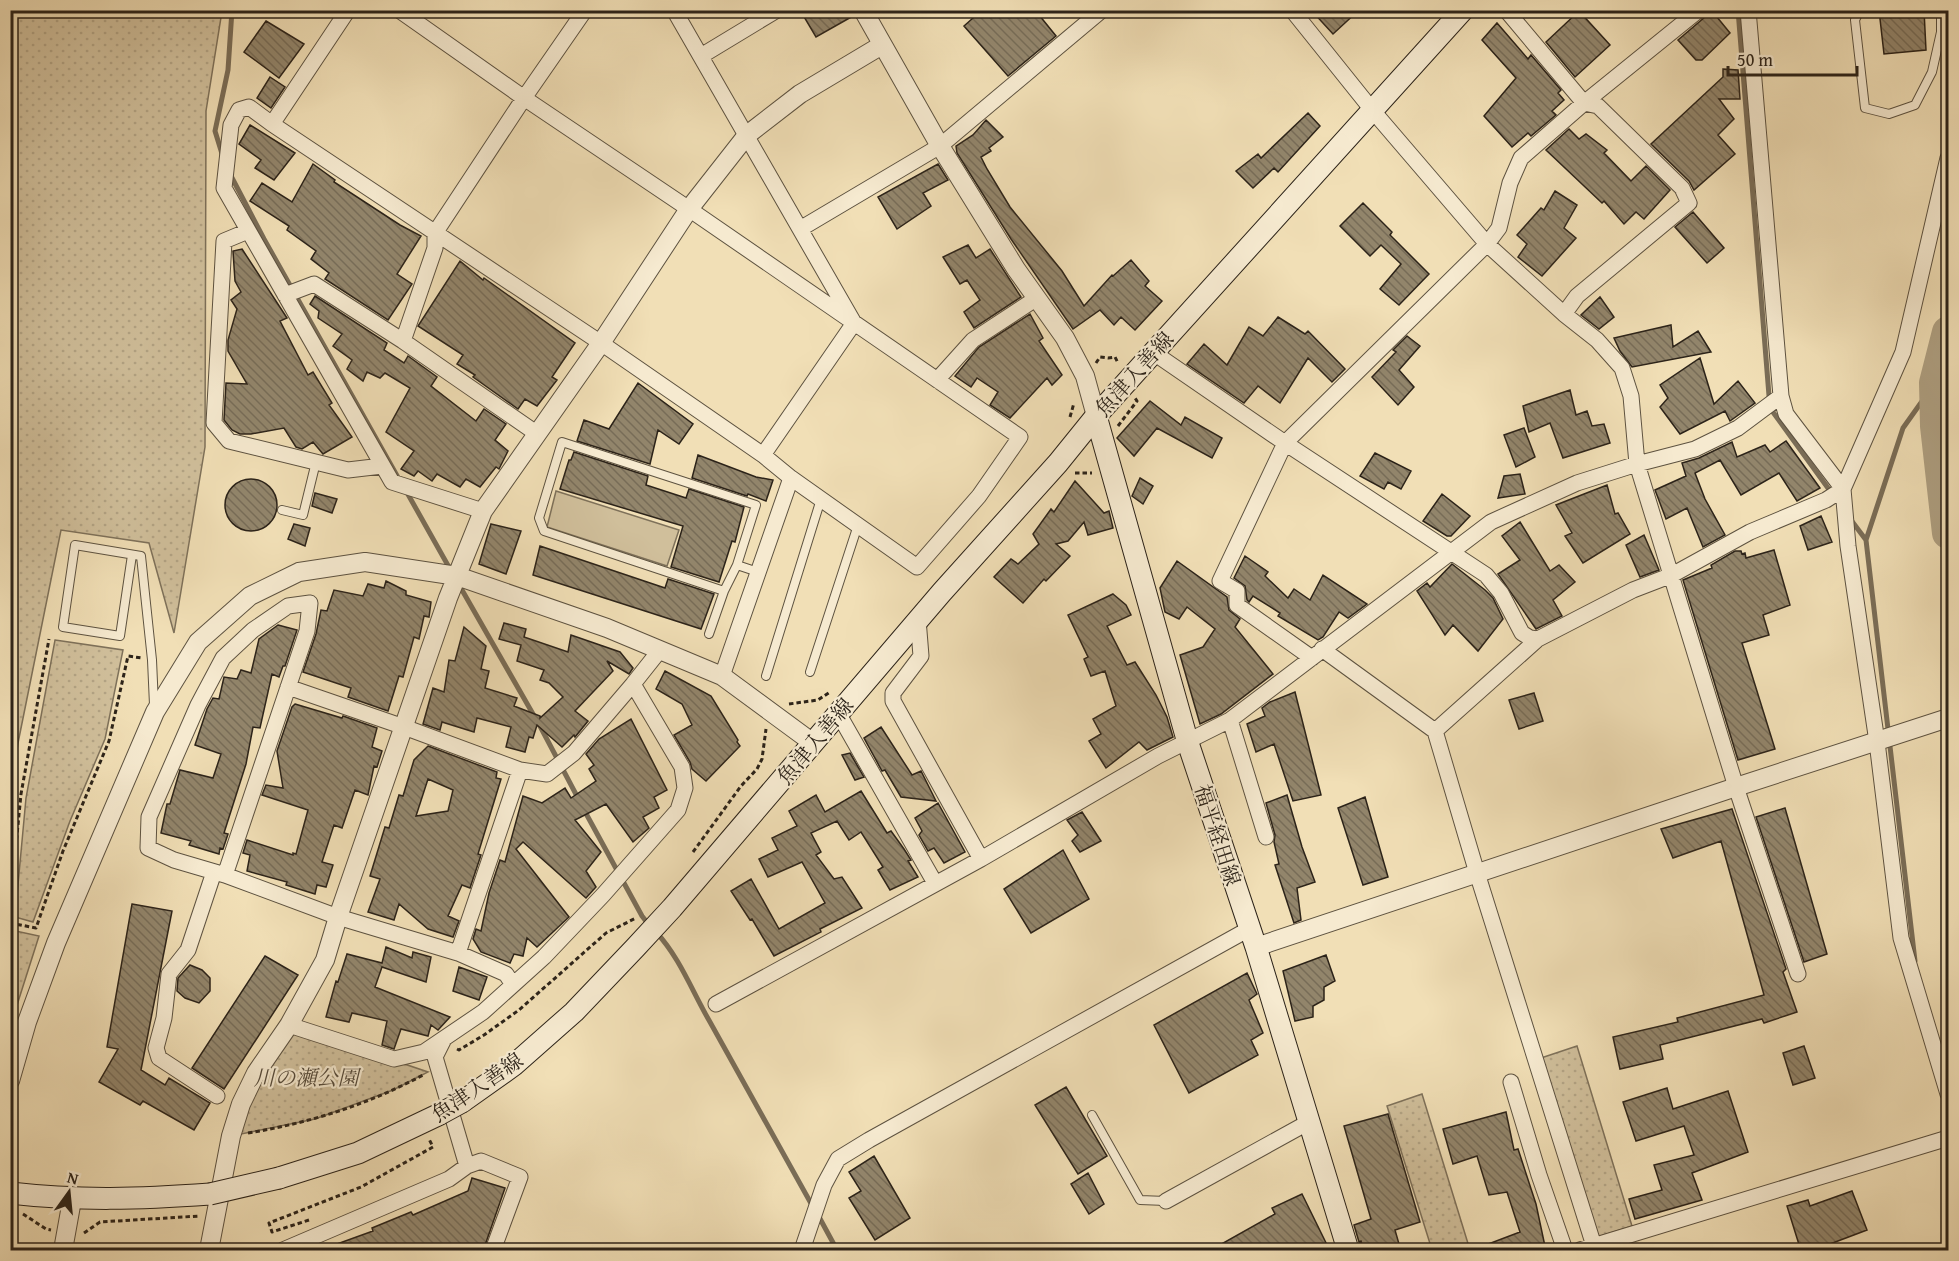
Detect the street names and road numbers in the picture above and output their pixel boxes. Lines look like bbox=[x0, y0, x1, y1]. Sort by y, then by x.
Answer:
street label: 魚津入善線 bbox=[1087, 325, 1181, 423]
street label: 魚津入善線 bbox=[769, 691, 861, 791]
street label: 福平経田線 bbox=[1187, 780, 1249, 890]
street label: 魚津入善線 bbox=[425, 1045, 529, 1129]

